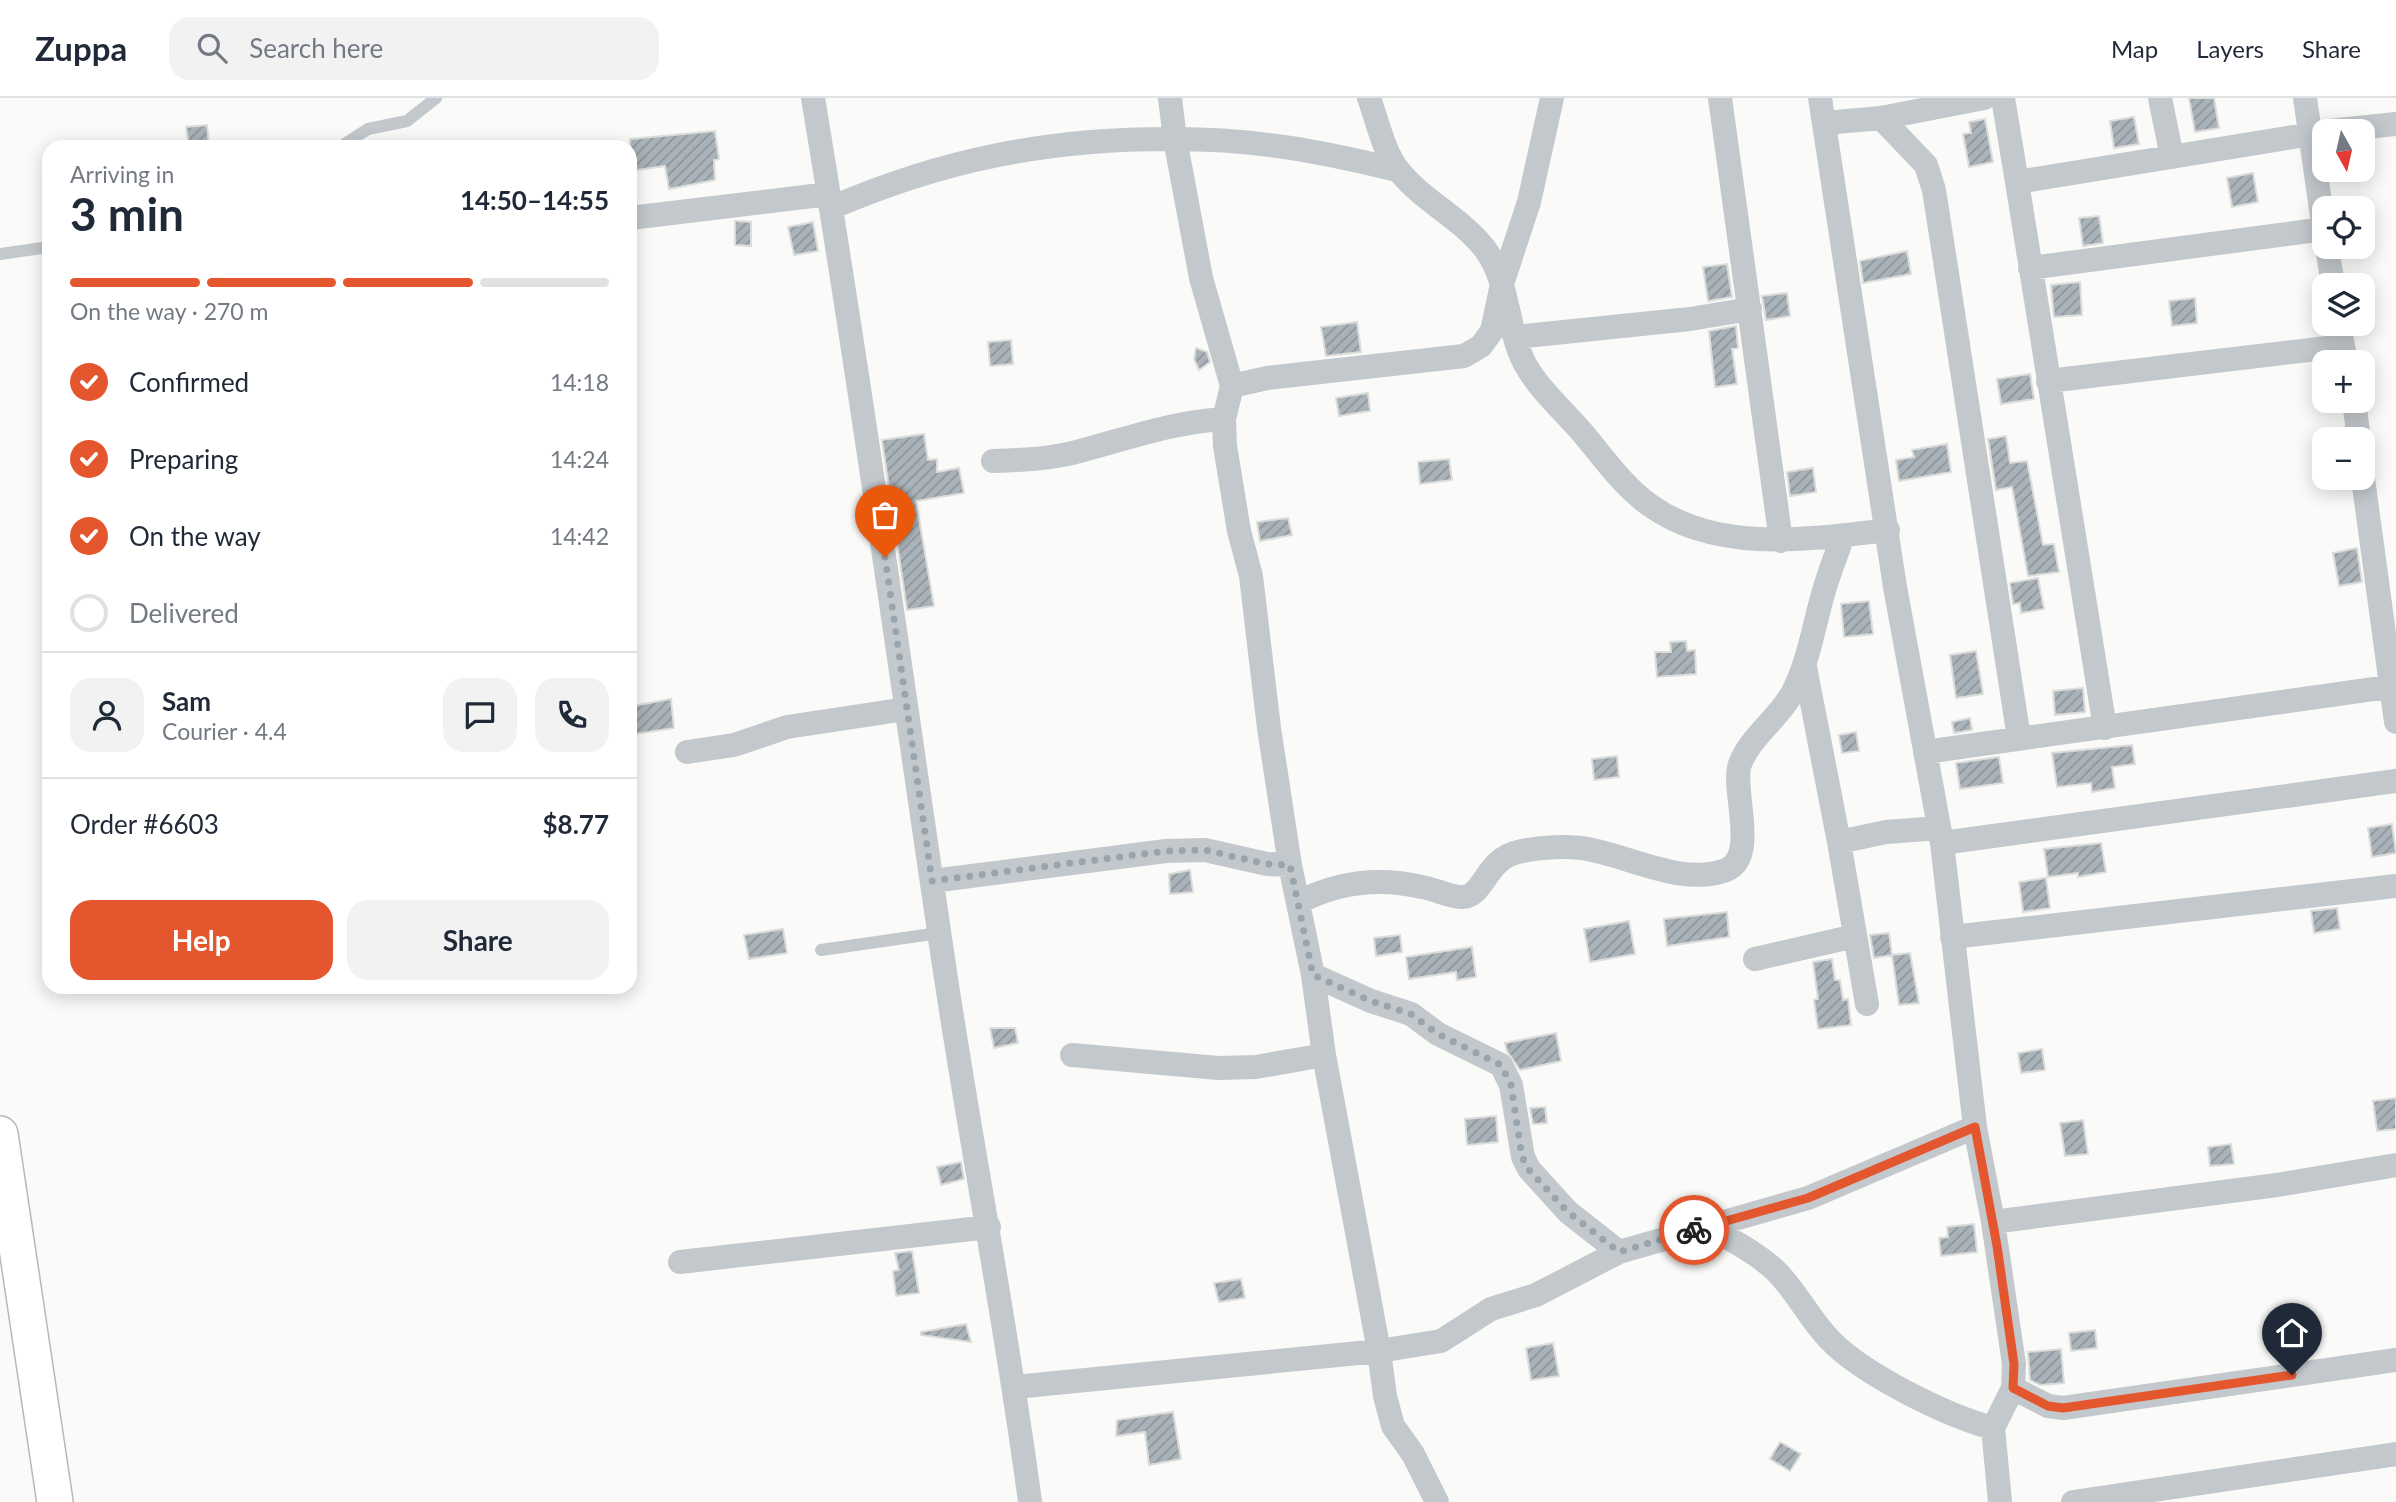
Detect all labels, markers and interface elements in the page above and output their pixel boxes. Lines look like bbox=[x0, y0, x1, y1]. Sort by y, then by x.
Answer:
search box bbox=[169, 17, 659, 80]
text: Zuppa bbox=[35, 28, 127, 68]
icon: search bbox=[193, 29, 231, 67]
text: Search here bbox=[249, 32, 383, 64]
text: Map bbox=[2111, 34, 2158, 63]
text: Layers bbox=[2196, 34, 2264, 63]
text: Share bbox=[2302, 34, 2361, 63]
north arrow bbox=[2312, 119, 2375, 182]
map controls bbox=[2312, 119, 2375, 490]
text: Arriving in bbox=[70, 160, 174, 188]
text: 14:50–14:55 bbox=[460, 184, 609, 216]
text: 3 min bbox=[70, 186, 184, 241]
button: locate bbox=[2312, 196, 2375, 259]
button: layers bbox=[2312, 273, 2375, 336]
text: On the way · 270 m bbox=[70, 297, 269, 325]
button: + bbox=[2312, 350, 2375, 413]
icon: check bbox=[70, 363, 108, 401]
text: Confirmed bbox=[129, 366, 249, 398]
text: 14:18 bbox=[550, 368, 609, 396]
button: − bbox=[2312, 427, 2375, 490]
icon: check bbox=[70, 440, 108, 478]
text: Preparing bbox=[129, 443, 238, 475]
text: 14:24 bbox=[550, 445, 609, 473]
pin bbox=[855, 485, 915, 557]
icon: bag bbox=[866, 496, 904, 534]
icon: check bbox=[70, 517, 108, 555]
text: On the way bbox=[129, 520, 261, 552]
text: 14:42 bbox=[550, 522, 609, 550]
text: Delivered bbox=[129, 597, 239, 629]
button: person bbox=[70, 678, 144, 752]
button: chat bbox=[443, 678, 517, 752]
button: phone bbox=[535, 678, 609, 752]
text: Sam bbox=[162, 685, 211, 717]
text: Courier · 4.4 bbox=[162, 717, 287, 745]
text: Order #6603 bbox=[70, 808, 219, 840]
text: $8.77 bbox=[543, 808, 609, 840]
button: Help bbox=[70, 900, 333, 980]
button: Share bbox=[347, 900, 609, 980]
courier bbox=[1659, 1195, 1729, 1265]
icon: bike bbox=[1675, 1211, 1713, 1249]
pin bbox=[2262, 1303, 2322, 1375]
icon: home bbox=[2273, 1314, 2311, 1352]

